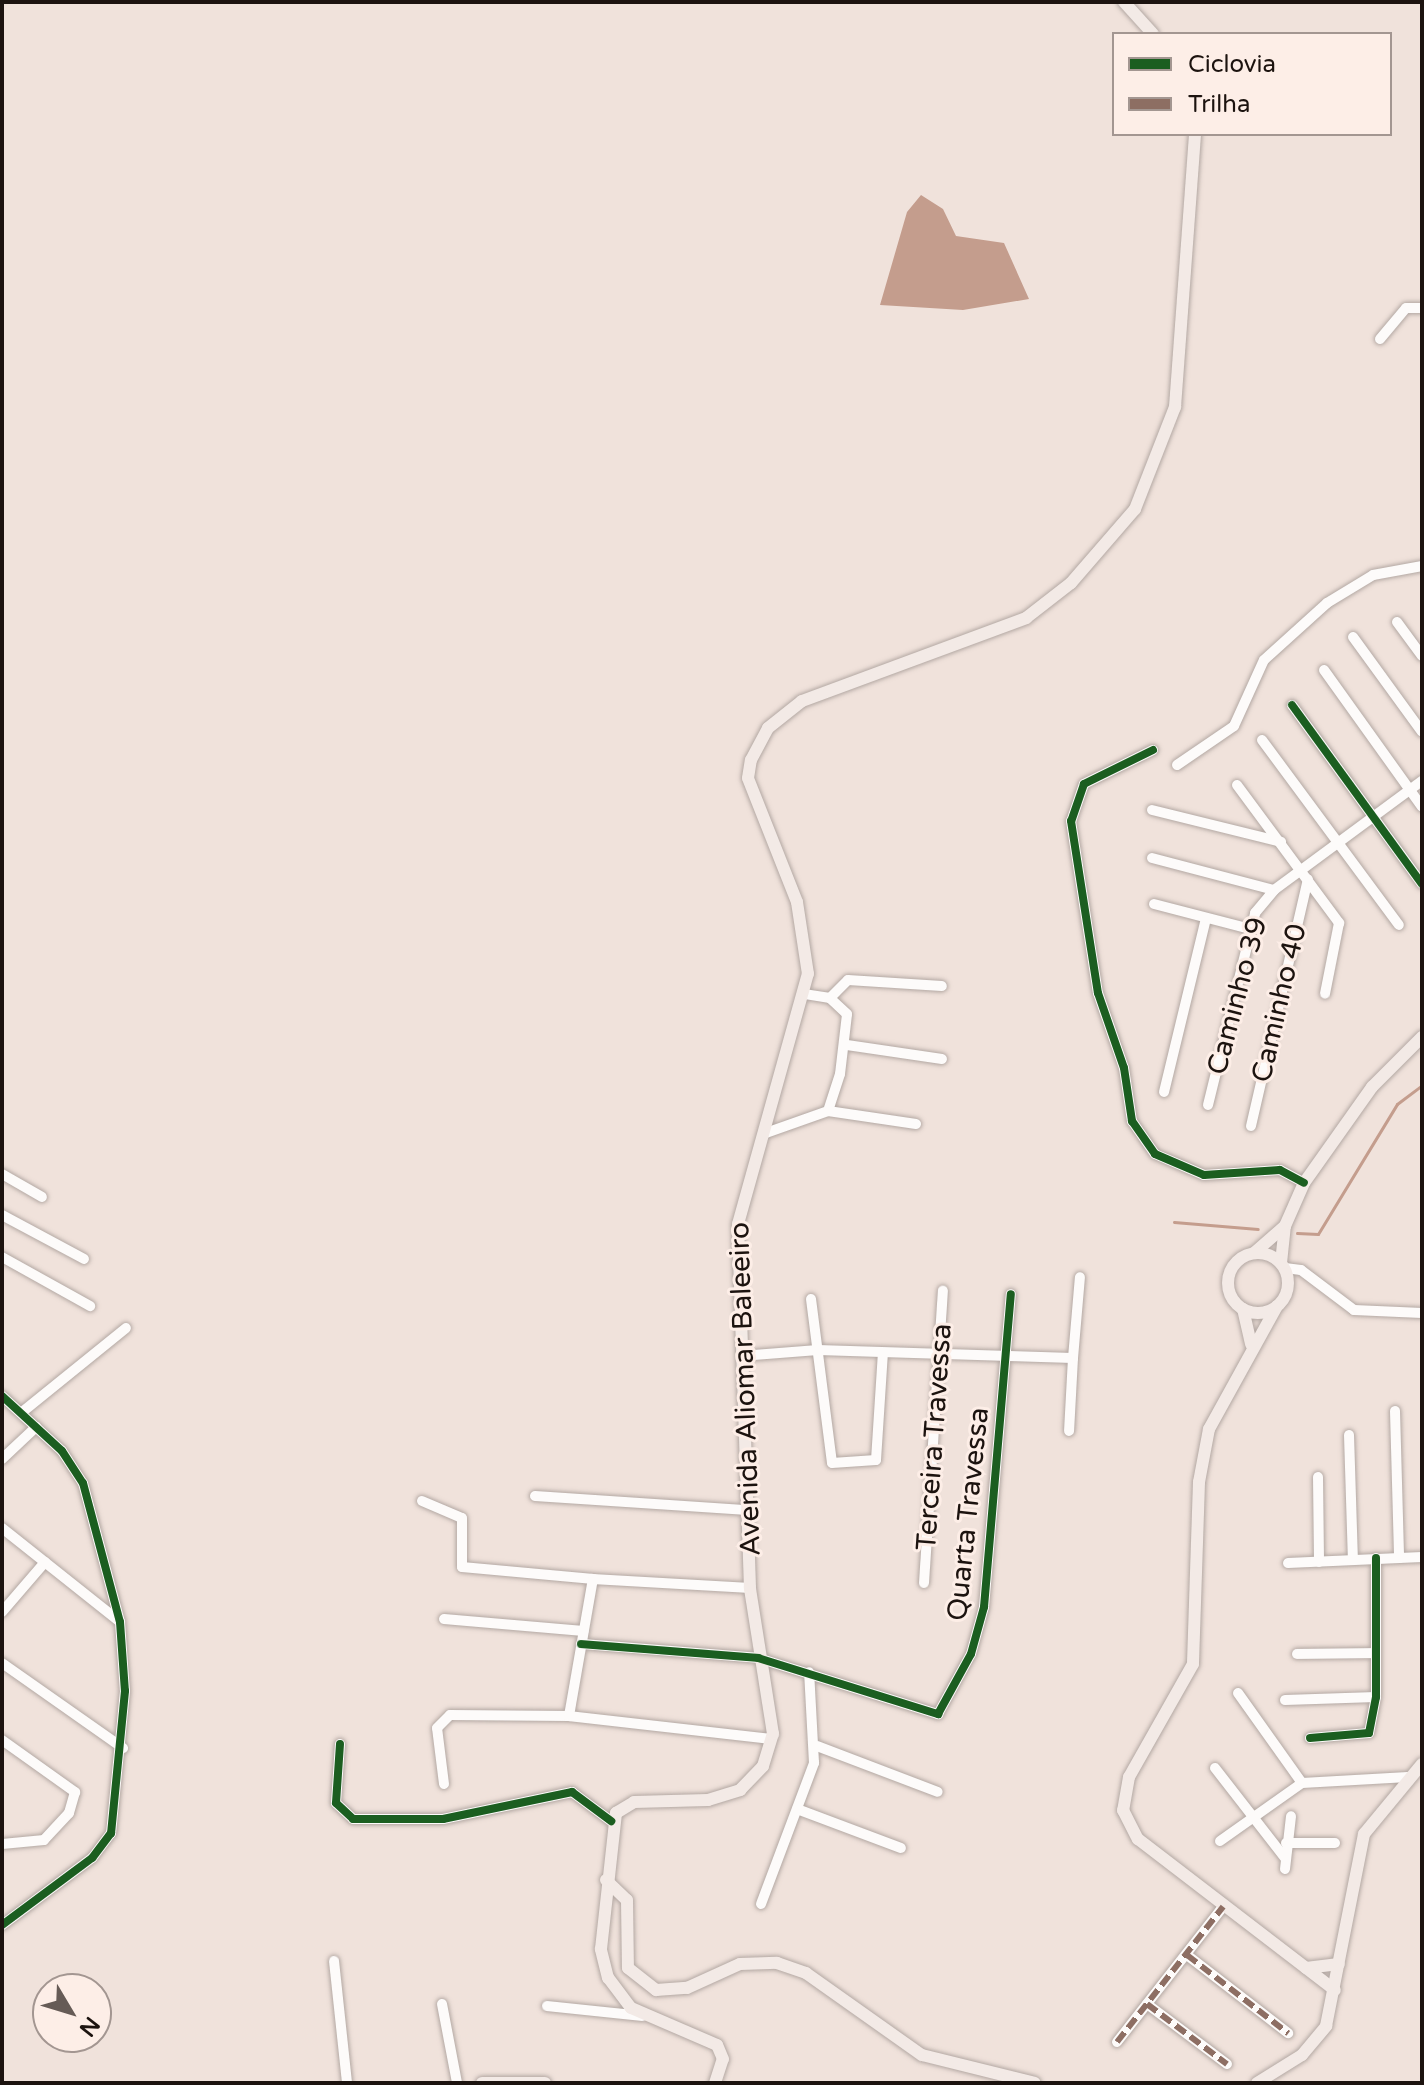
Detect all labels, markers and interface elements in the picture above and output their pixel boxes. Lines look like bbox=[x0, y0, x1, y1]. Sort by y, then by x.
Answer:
legend bbox=[1112, 32, 1392, 136]
text: Ciclovia bbox=[1188, 50, 1276, 79]
text: Trilha bbox=[1188, 90, 1250, 119]
street label: Caminho 39 bbox=[1200, 914, 1274, 1078]
street label: Caminho 40 bbox=[1244, 921, 1314, 1085]
street label: Avenida Aliomar Baleeiro bbox=[722, 1221, 768, 1557]
street label: Terceira Travessa bbox=[909, 1322, 959, 1552]
street label: Quarta Travessa bbox=[940, 1406, 996, 1622]
north arrow bbox=[32, 1973, 112, 2053]
text: N bbox=[74, 2012, 105, 2042]

